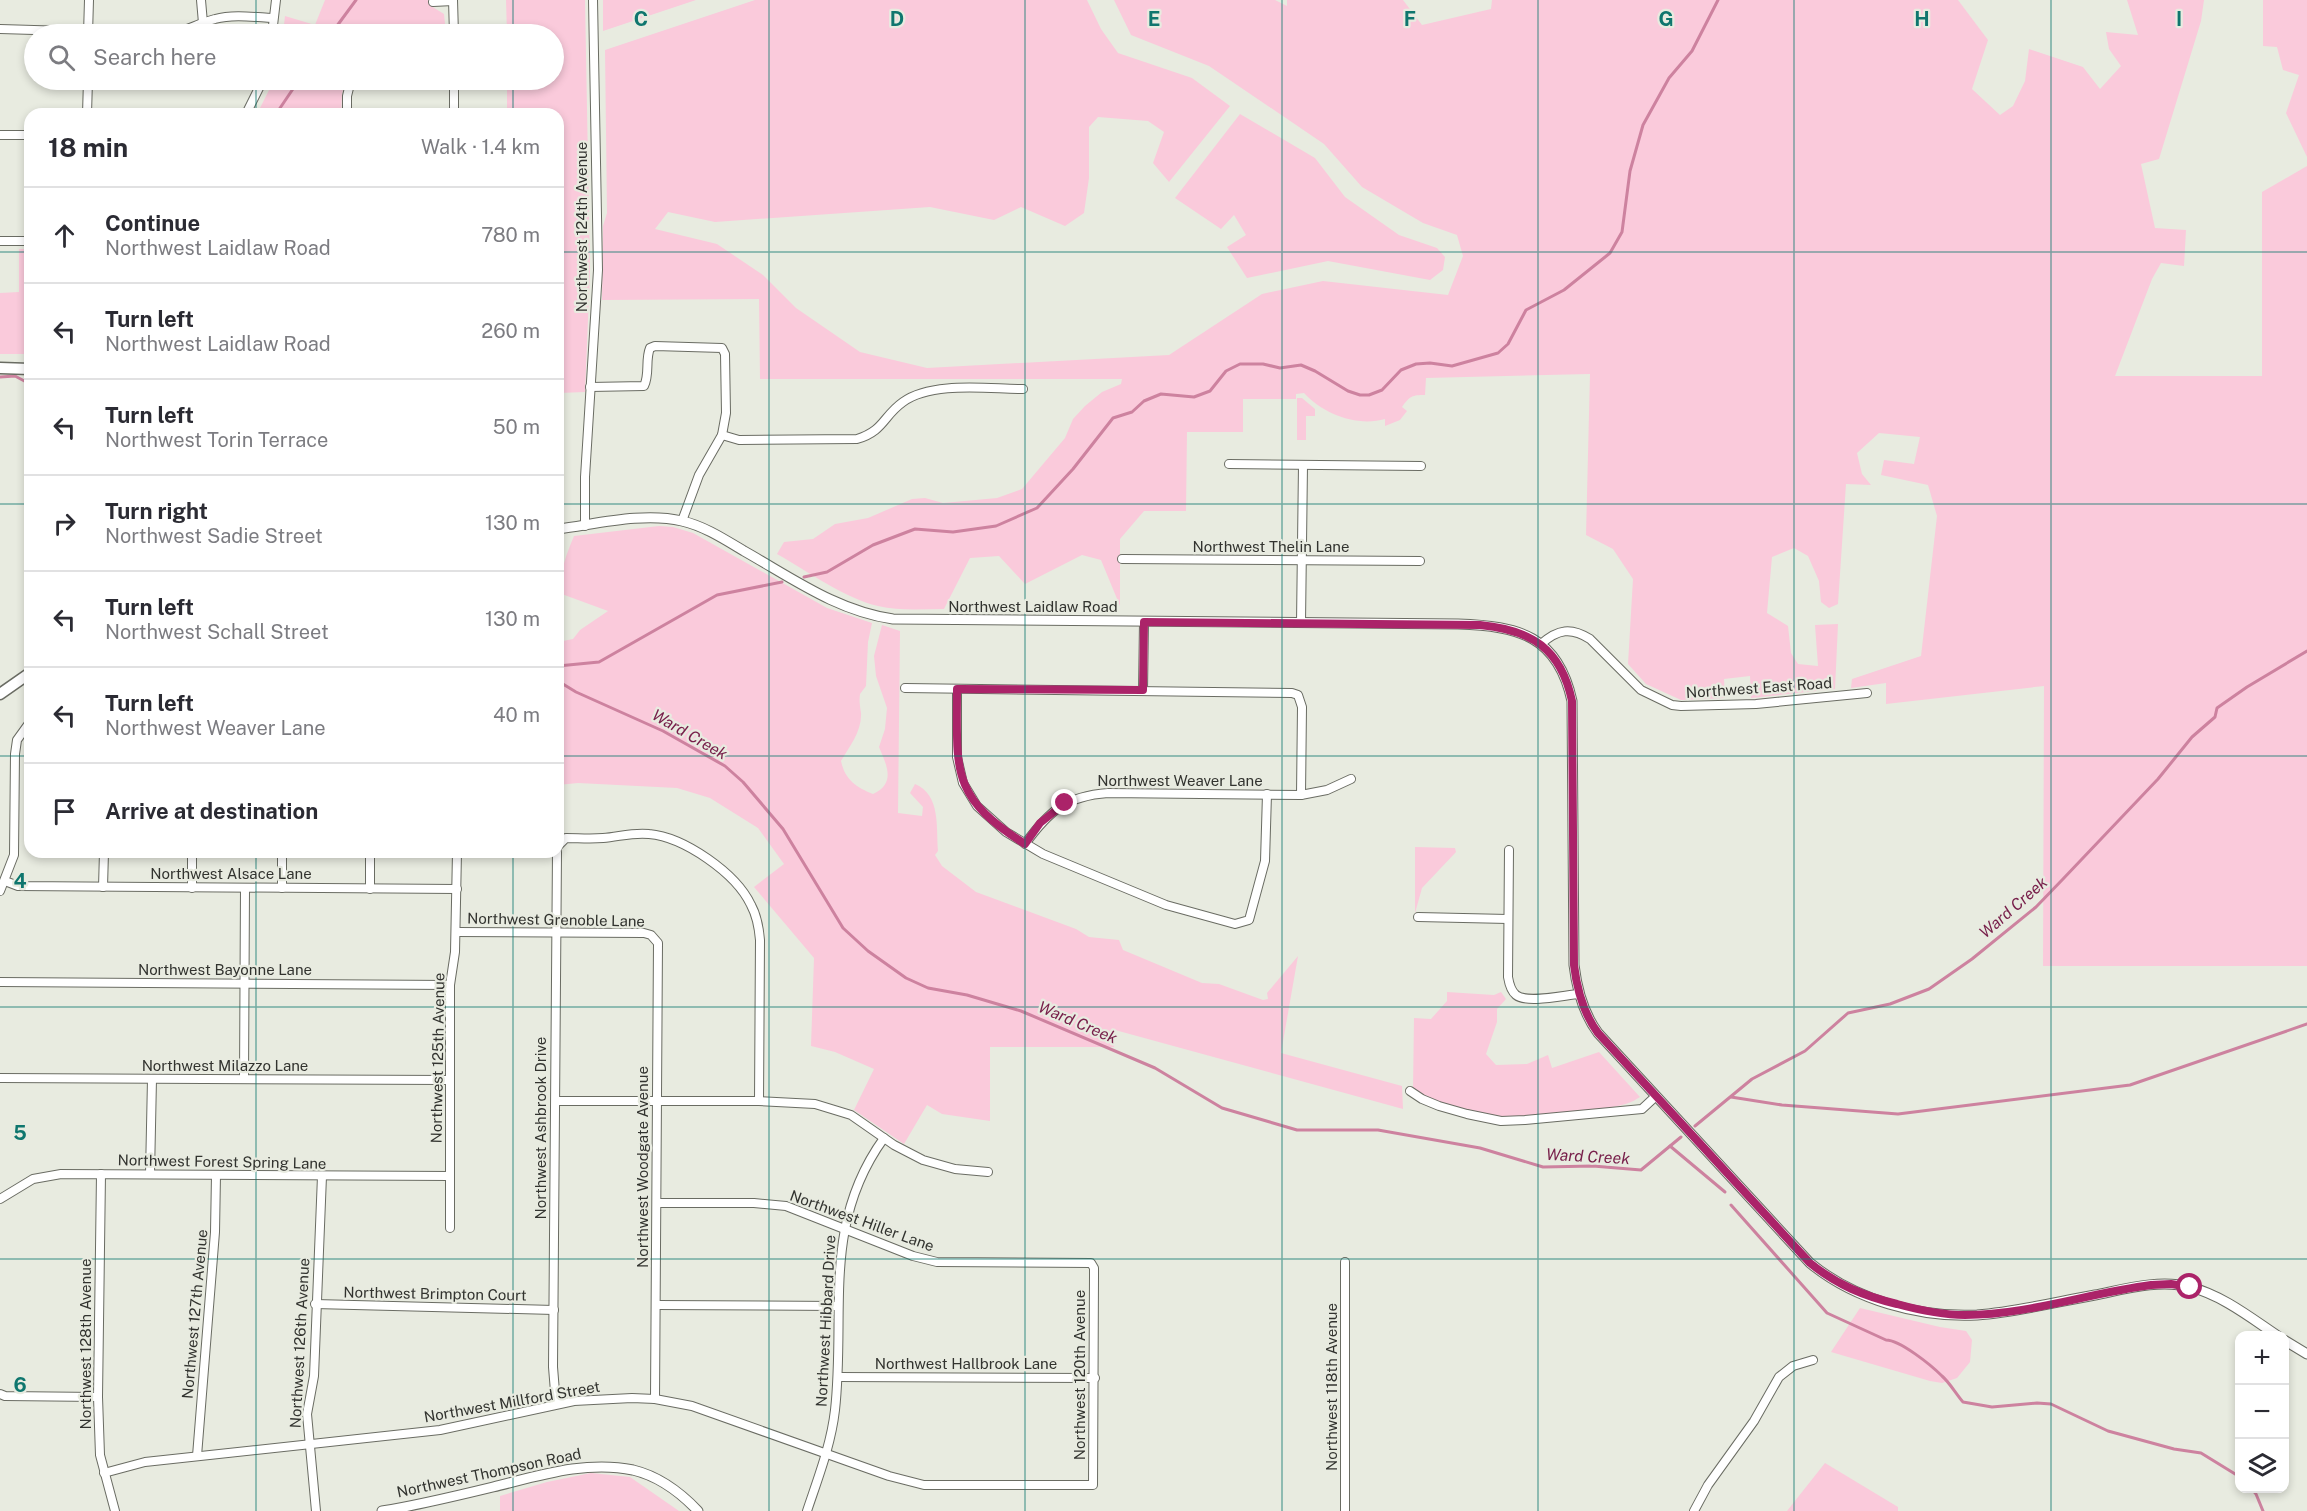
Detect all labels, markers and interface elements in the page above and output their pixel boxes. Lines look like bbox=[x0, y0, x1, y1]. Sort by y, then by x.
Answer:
text: C bbox=[634, 7, 648, 31]
text: D bbox=[890, 7, 904, 31]
text: E bbox=[1148, 7, 1160, 31]
text: F bbox=[1404, 7, 1416, 31]
text: G bbox=[1658, 7, 1674, 31]
text: H bbox=[1914, 7, 1930, 31]
text: I bbox=[2176, 7, 2182, 31]
search box bbox=[24, 24, 564, 90]
icon: search bbox=[45, 41, 78, 74]
text: Search here bbox=[93, 44, 217, 70]
text: 18 min bbox=[48, 132, 128, 163]
text: Walk · 1.4 km bbox=[421, 135, 540, 159]
street label: Northwest 124th Avenue bbox=[573, 142, 590, 312]
text: Continue bbox=[105, 210, 200, 236]
icon: ahead bbox=[48, 219, 81, 252]
text: 780 m bbox=[481, 223, 540, 247]
text: Northwest Laidlaw Road bbox=[105, 236, 331, 260]
text: Turn left bbox=[105, 306, 194, 332]
icon: left bbox=[48, 315, 81, 348]
text: 260 m bbox=[481, 319, 540, 343]
text: Northwest Laidlaw Road bbox=[105, 332, 331, 356]
text: Turn left bbox=[105, 402, 194, 428]
icon: left bbox=[48, 411, 81, 444]
text: 50 m bbox=[493, 415, 540, 439]
text: Northwest Torin Terrace bbox=[105, 428, 328, 452]
text: Turn right bbox=[105, 498, 208, 524]
icon: right bbox=[48, 507, 81, 540]
text: 130 m bbox=[485, 511, 540, 535]
text: Northwest Sadie Street bbox=[105, 524, 323, 548]
street label: Northwest Thelin Lane bbox=[1193, 538, 1349, 555]
text: Turn left bbox=[105, 594, 194, 620]
street label: Northwest Laidlaw Road bbox=[948, 598, 1118, 615]
icon: left bbox=[48, 603, 81, 636]
text: 130 m bbox=[485, 607, 540, 631]
text: Northwest Schall Street bbox=[105, 620, 329, 644]
street label: Northwest East Road bbox=[1685, 674, 1833, 701]
text: Turn left bbox=[105, 690, 194, 716]
icon: left bbox=[48, 699, 81, 732]
text: 40 m bbox=[493, 703, 540, 727]
water label: Ward Creek bbox=[649, 705, 731, 764]
text: Northwest Weaver Lane bbox=[105, 716, 326, 740]
street label: Northwest Weaver Lane bbox=[1097, 772, 1263, 789]
route end bbox=[1051, 789, 1077, 815]
icon: arrive bbox=[48, 795, 81, 828]
text: Arrive at destination bbox=[105, 798, 318, 824]
street label: Northwest Alsace Lane bbox=[150, 865, 312, 882]
text: 4 bbox=[13, 869, 27, 893]
water label: Ward Creek bbox=[1975, 872, 2052, 942]
street label: Northwest Grenoble Lane bbox=[467, 909, 645, 930]
street label: Northwest Bayonne Lane bbox=[138, 961, 312, 978]
street label: Northwest 125th Avenue bbox=[428, 972, 447, 1144]
water label: Ward Creek bbox=[1035, 997, 1120, 1048]
street label: Northwest Ashbrook Drive bbox=[532, 1037, 549, 1219]
street label: Northwest Milazzo Lane bbox=[142, 1057, 308, 1074]
street label: Northwest Woodgate Avenue bbox=[634, 1066, 651, 1268]
text: 5 bbox=[13, 1121, 27, 1145]
water label: Ward Creek bbox=[1546, 1145, 1631, 1168]
street label: Northwest Forest Spring Lane bbox=[117, 1151, 327, 1172]
street label: Northwest Hiller Lane bbox=[788, 1187, 937, 1255]
street label: Northwest 127th Avenue bbox=[179, 1228, 210, 1399]
street label: Northwest Hibbard Drive bbox=[813, 1235, 838, 1407]
street label: Northwest 126th Avenue bbox=[287, 1257, 312, 1429]
street label: Northwest 128th Avenue bbox=[77, 1259, 94, 1429]
route start bbox=[2176, 1273, 2202, 1299]
street label: Northwest Brimpton Court bbox=[343, 1283, 527, 1304]
street label: Northwest 120th Avenue bbox=[1071, 1290, 1088, 1460]
street label: Northwest 118th Avenue bbox=[1323, 1303, 1340, 1471]
map controls bbox=[2235, 1331, 2289, 1493]
button: + bbox=[2235, 1331, 2289, 1385]
street label: Northwest Hallbrook Lane bbox=[875, 1355, 1057, 1372]
text: 6 bbox=[13, 1373, 27, 1397]
street label: Northwest Millford Street bbox=[423, 1378, 601, 1425]
button: − bbox=[2235, 1385, 2289, 1439]
button: layers bbox=[2235, 1439, 2289, 1493]
street label: Northwest Thompson Road bbox=[395, 1445, 583, 1500]

